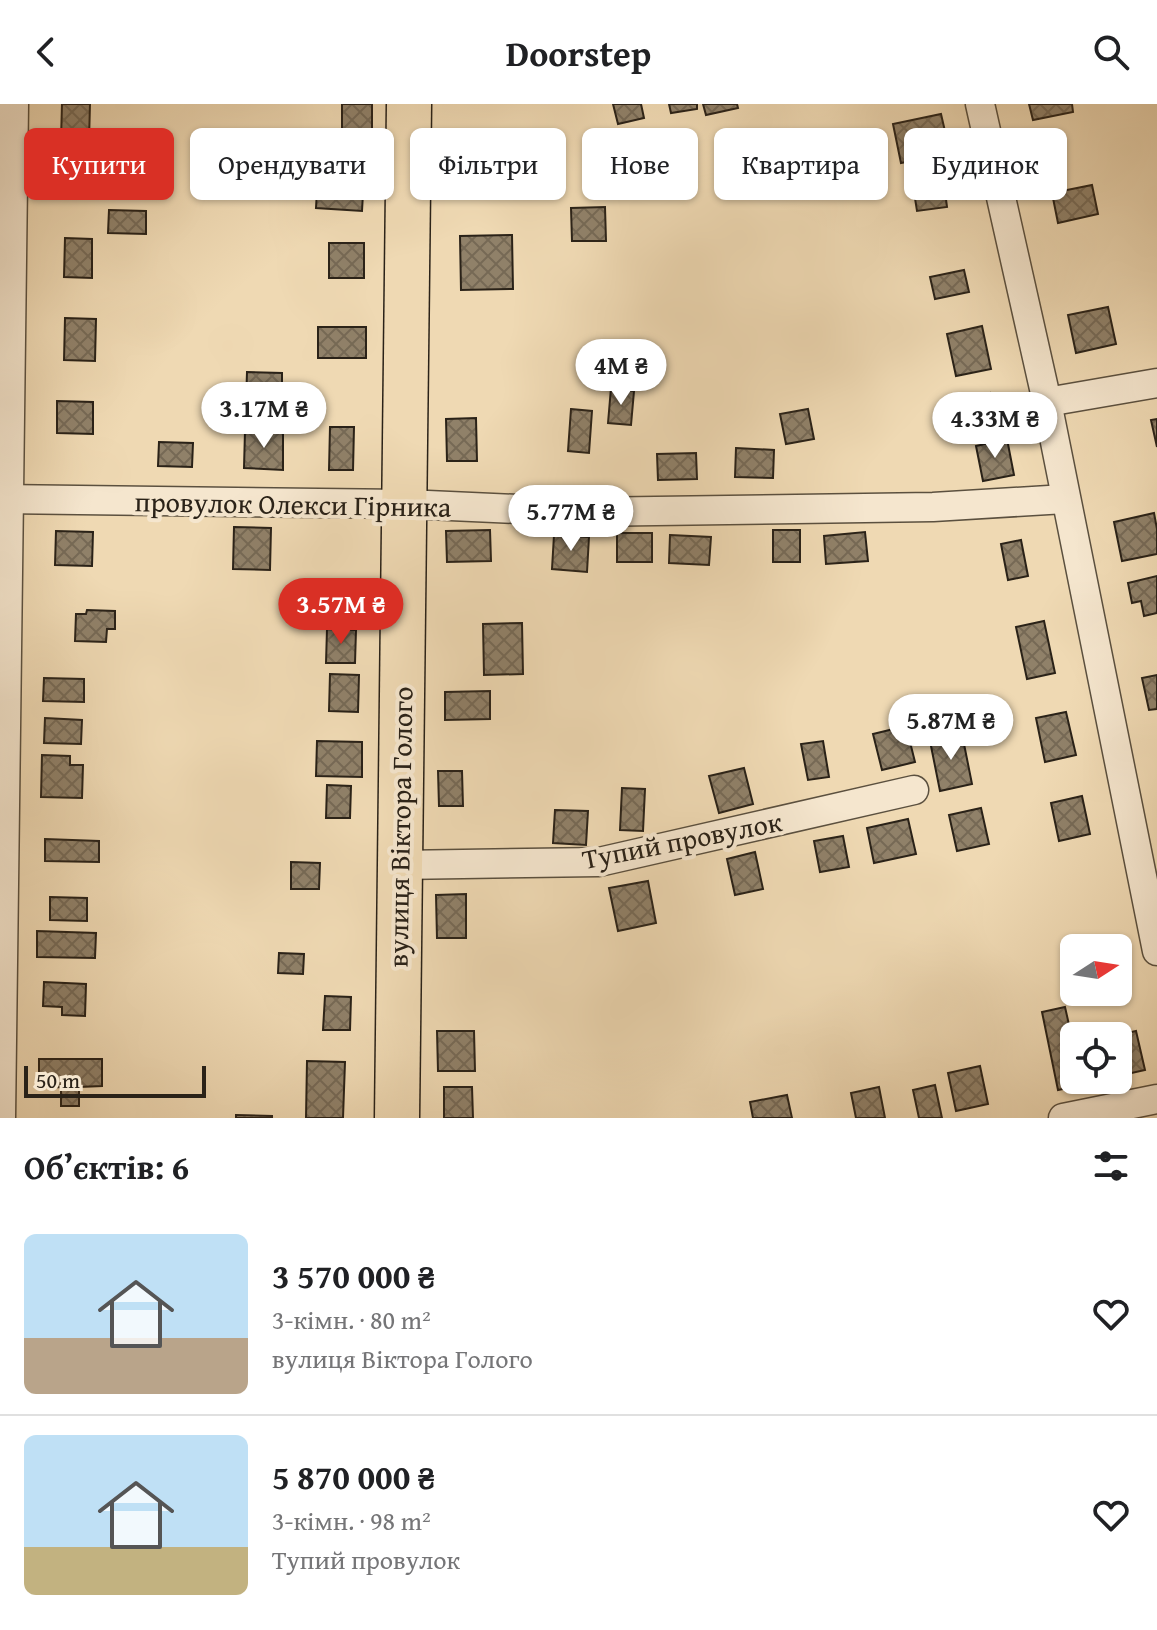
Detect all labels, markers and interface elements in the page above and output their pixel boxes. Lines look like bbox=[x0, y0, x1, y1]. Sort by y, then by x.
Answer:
text: Doorstep bbox=[506, 26, 651, 79]
icon: back bbox=[24, 30, 68, 74]
icon: search bbox=[1089, 30, 1133, 74]
chip: Купити bbox=[24, 128, 174, 200]
chip: Орендувати bbox=[190, 128, 394, 200]
chip: Фільтри bbox=[410, 128, 566, 200]
chip: Нове bbox=[582, 128, 698, 200]
chip: Квартира bbox=[714, 128, 888, 200]
chip: Будинок bbox=[904, 128, 1067, 200]
pin: 4M ₴ bbox=[574, 339, 668, 407]
text: 4M ₴ bbox=[593, 345, 649, 384]
pin: 3.17M ₴ bbox=[190, 382, 338, 450]
text: 3.17M ₴ bbox=[219, 388, 309, 427]
pin: 4.33M ₴ bbox=[921, 392, 1069, 460]
text: 4.33M ₴ bbox=[950, 398, 1040, 437]
street label: провулок Олекси Гірника bbox=[134, 480, 452, 527]
pin: 5.77M ₴ bbox=[497, 485, 645, 553]
text: 5.77M ₴ bbox=[526, 491, 616, 530]
pin: 3.57M ₴ bbox=[267, 578, 415, 646]
text: 3.57M ₴ bbox=[296, 584, 386, 623]
street label: вулиця Віктора Голого bbox=[377, 686, 422, 968]
pin: 5.87M ₴ bbox=[877, 694, 1025, 762]
text: 5.87M ₴ bbox=[906, 700, 996, 739]
street label: Тупий провулок bbox=[579, 800, 786, 879]
north arrow bbox=[1060, 934, 1132, 1006]
map controls bbox=[1060, 934, 1132, 1094]
button: locate bbox=[1060, 1022, 1132, 1094]
scale bar bbox=[24, 1062, 206, 1098]
text: 50 m bbox=[36, 1064, 80, 1096]
text: Об’єктів: 6 bbox=[24, 1142, 189, 1191]
icon: filters bbox=[1089, 1144, 1133, 1188]
text: 3 570 000 ₴ bbox=[272, 1251, 435, 1300]
icon: home bbox=[88, 1266, 184, 1362]
icon: heart bbox=[1089, 1292, 1133, 1336]
text: 3-кімн. · 80 m² bbox=[272, 1300, 431, 1339]
text: вулиця Віктора Голого bbox=[272, 1339, 533, 1378]
text: 5 870 000 ₴ bbox=[272, 1452, 435, 1501]
icon: home bbox=[88, 1467, 184, 1563]
icon: heart bbox=[1089, 1493, 1133, 1537]
text: 3-кімн. · 98 m² bbox=[272, 1501, 431, 1540]
text: Тупий провулок bbox=[272, 1540, 460, 1579]

